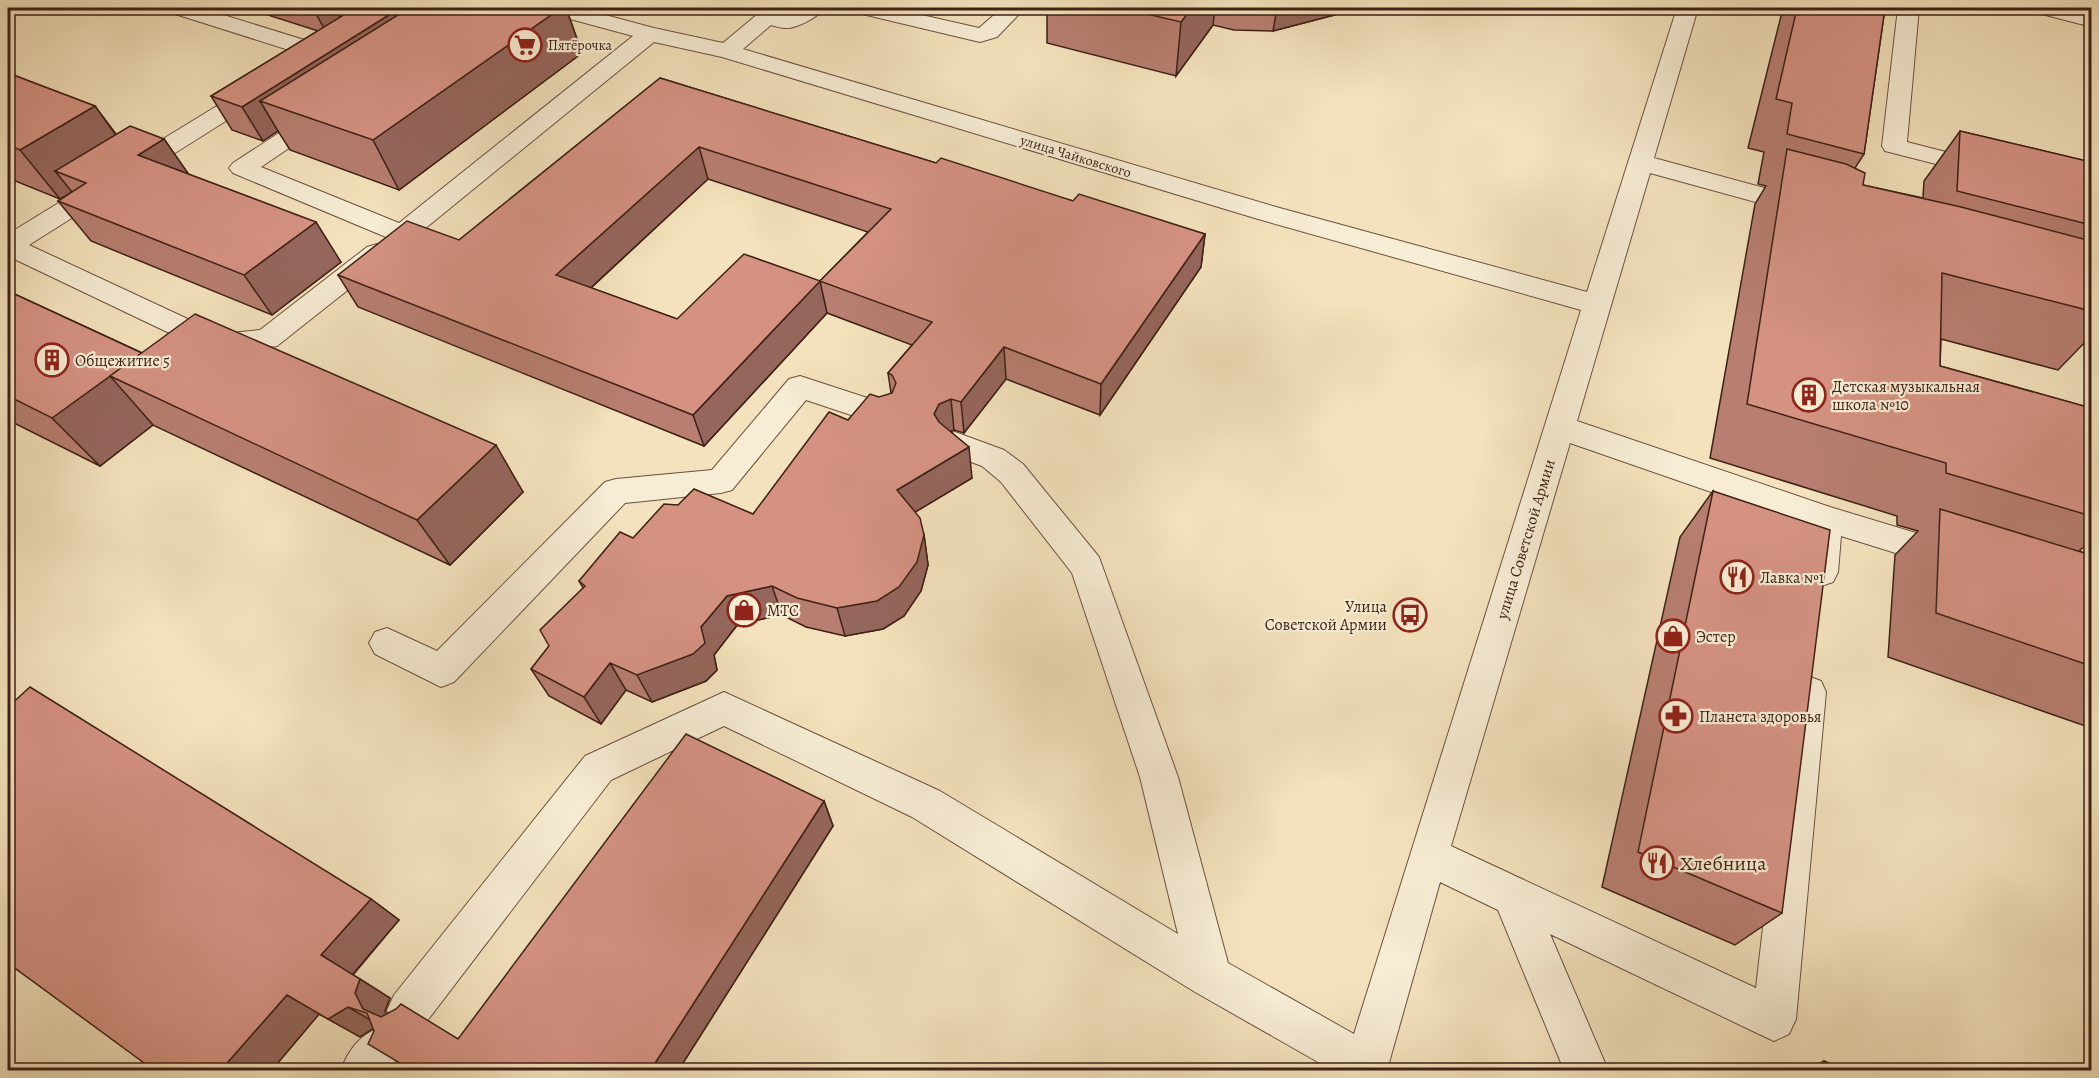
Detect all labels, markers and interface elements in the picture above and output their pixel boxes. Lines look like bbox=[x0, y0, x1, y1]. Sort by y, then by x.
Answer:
supermarket icon: Пятёрочка bbox=[507, 27, 543, 63]
place label: Пятёрочка bbox=[548, 36, 612, 55]
street label: улица Чайковского bbox=[1017, 130, 1134, 182]
building icon: Общежитие 5 bbox=[34, 342, 70, 378]
place label: Общежитие 5 bbox=[75, 350, 170, 372]
place label: Детская музыкальная школа №10 bbox=[1832, 376, 1980, 416]
building icon: Детская музыкальная школа №10 bbox=[1791, 377, 1827, 413]
street label: улица Советской Армии bbox=[1491, 457, 1561, 623]
restaurant icon: Лавка №1 bbox=[1719, 559, 1755, 595]
place label: Лавка №1 bbox=[1760, 567, 1825, 589]
shop icon: МТС bbox=[726, 592, 762, 628]
place label: Улица Советской Армии bbox=[1265, 596, 1388, 636]
bus stop icon: Улица Советской Армии bbox=[1392, 597, 1428, 633]
place label: МТС bbox=[767, 600, 799, 622]
shop icon: Эстер bbox=[1655, 618, 1691, 654]
place label: Эстер bbox=[1696, 626, 1736, 648]
pharmacy icon: Планета здоровья bbox=[1658, 698, 1694, 734]
place label: Планета здоровья bbox=[1699, 706, 1822, 728]
restaurant icon: Хлебница bbox=[1639, 845, 1675, 881]
place label: Хлебница bbox=[1680, 850, 1767, 877]

